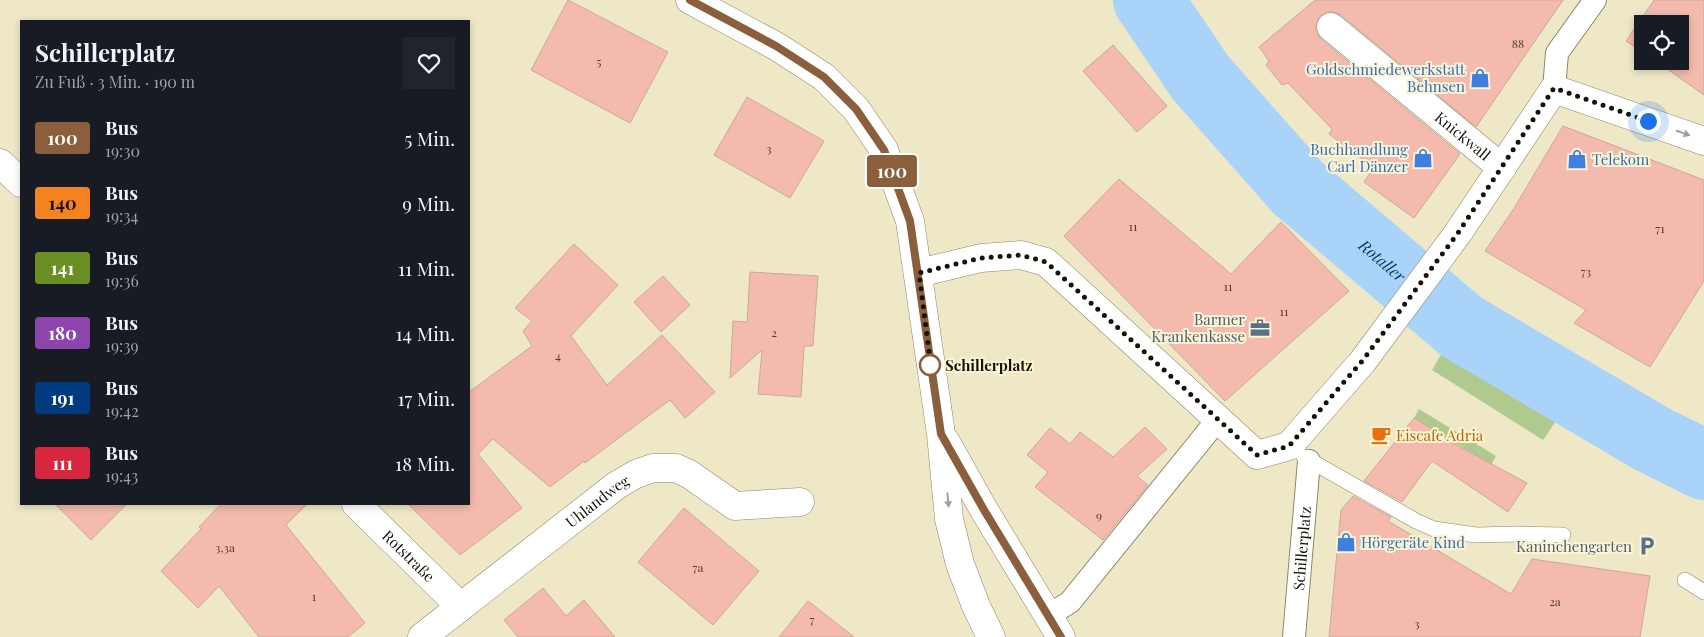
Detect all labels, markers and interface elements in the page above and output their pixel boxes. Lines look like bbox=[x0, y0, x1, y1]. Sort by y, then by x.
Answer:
map controls bbox=[1634, 15, 1689, 70]
button: locate bbox=[1634, 15, 1689, 70]
house number: 88 bbox=[1512, 35, 1524, 51]
text: Schillerplatz bbox=[35, 36, 175, 68]
button: heart bbox=[403, 37, 455, 89]
house number: 5 bbox=[597, 53, 602, 69]
place label: Goldschmiedewerkstatt Behnsen bbox=[1306, 59, 1466, 96]
shop icon: Goldschmiedewerkstatt Behnsen bbox=[1469, 67, 1491, 89]
text: Zu Fuß · 3 Min. · 190 m bbox=[35, 71, 195, 92]
street label: Knickwall bbox=[1431, 107, 1495, 165]
your location bbox=[1636, 109, 1661, 134]
text: Bus bbox=[105, 114, 138, 140]
text: 5 Min. bbox=[404, 125, 455, 151]
text: 100 bbox=[47, 126, 78, 150]
one-way arrow bbox=[1676, 129, 1691, 137]
place label: Buchhandlung Carl Dänzer bbox=[1310, 139, 1408, 176]
text: 19:30 bbox=[105, 140, 140, 161]
house number: 3 bbox=[766, 140, 772, 156]
shop icon: Buchhandlung Carl Dänzer bbox=[1412, 147, 1434, 169]
shop icon: Telekom bbox=[1566, 148, 1588, 170]
place label: Telekom bbox=[1592, 149, 1650, 169]
line badge: 100 bbox=[863, 155, 921, 187]
text: 100 bbox=[877, 159, 907, 183]
text: Bus bbox=[105, 179, 138, 205]
text: 9 Min. bbox=[402, 190, 455, 216]
text: 140 bbox=[48, 191, 77, 215]
text: 19:34 bbox=[105, 205, 138, 226]
house number: 11 bbox=[1129, 218, 1138, 234]
house number: 71 bbox=[1655, 220, 1665, 236]
water label: Rotaller bbox=[1354, 233, 1411, 286]
text: Bus bbox=[105, 244, 138, 270]
text: 11 Min. bbox=[398, 255, 455, 281]
text: 141 bbox=[51, 256, 74, 280]
house number: 73 bbox=[1581, 263, 1591, 279]
text: 19:36 bbox=[105, 270, 139, 291]
house number: 11 bbox=[1224, 278, 1233, 294]
house number: 11 bbox=[1280, 303, 1289, 319]
text: Bus bbox=[105, 309, 138, 335]
place label: Barmer Krankenkasse bbox=[1151, 309, 1245, 346]
office icon: Barmer Krankenkasse bbox=[1249, 317, 1271, 339]
text: 14 Min. bbox=[396, 320, 455, 346]
text: 180 bbox=[48, 321, 77, 345]
house number: 2 bbox=[771, 324, 777, 340]
text: 19:39 bbox=[105, 335, 139, 356]
house number: 4 bbox=[555, 347, 561, 363]
marker: Schillerplatz bbox=[919, 354, 941, 376]
place label: Schillerplatz bbox=[945, 355, 1033, 375]
text: Bus bbox=[105, 374, 138, 400]
text: 17 Min. bbox=[397, 385, 455, 411]
text: 191 bbox=[51, 386, 74, 410]
text: 19:42 bbox=[105, 400, 139, 421]
cafe icon: Eiscafe Adria bbox=[1370, 424, 1392, 446]
place label: Eiscafe Adria bbox=[1396, 425, 1484, 445]
text: Bus bbox=[105, 439, 138, 465]
text: 18 Min. bbox=[395, 450, 455, 476]
text: 111 bbox=[52, 451, 73, 475]
text: 19:43 bbox=[105, 465, 138, 486]
street label: Uhlandweg bbox=[561, 470, 633, 532]
one-way arrow bbox=[944, 492, 952, 508]
street label: Schillerplatz bbox=[1288, 505, 1315, 591]
house number: 9 bbox=[1096, 507, 1102, 523]
street label: Rotstraße bbox=[378, 526, 439, 586]
shop icon: Hörgeräte Kind bbox=[1335, 531, 1357, 553]
place label: Hörgeräte Kind bbox=[1361, 532, 1465, 552]
parking icon: Kaninchengarten bbox=[1636, 535, 1658, 557]
place label: Kaninchengarten bbox=[1516, 536, 1632, 556]
house number: 3,3a bbox=[215, 539, 235, 555]
house number: 7a bbox=[693, 559, 703, 575]
house number: 1 bbox=[312, 588, 317, 604]
house number: 2a bbox=[1549, 593, 1561, 609]
house number: 7 bbox=[810, 611, 815, 627]
house number: 3 bbox=[1414, 615, 1420, 631]

